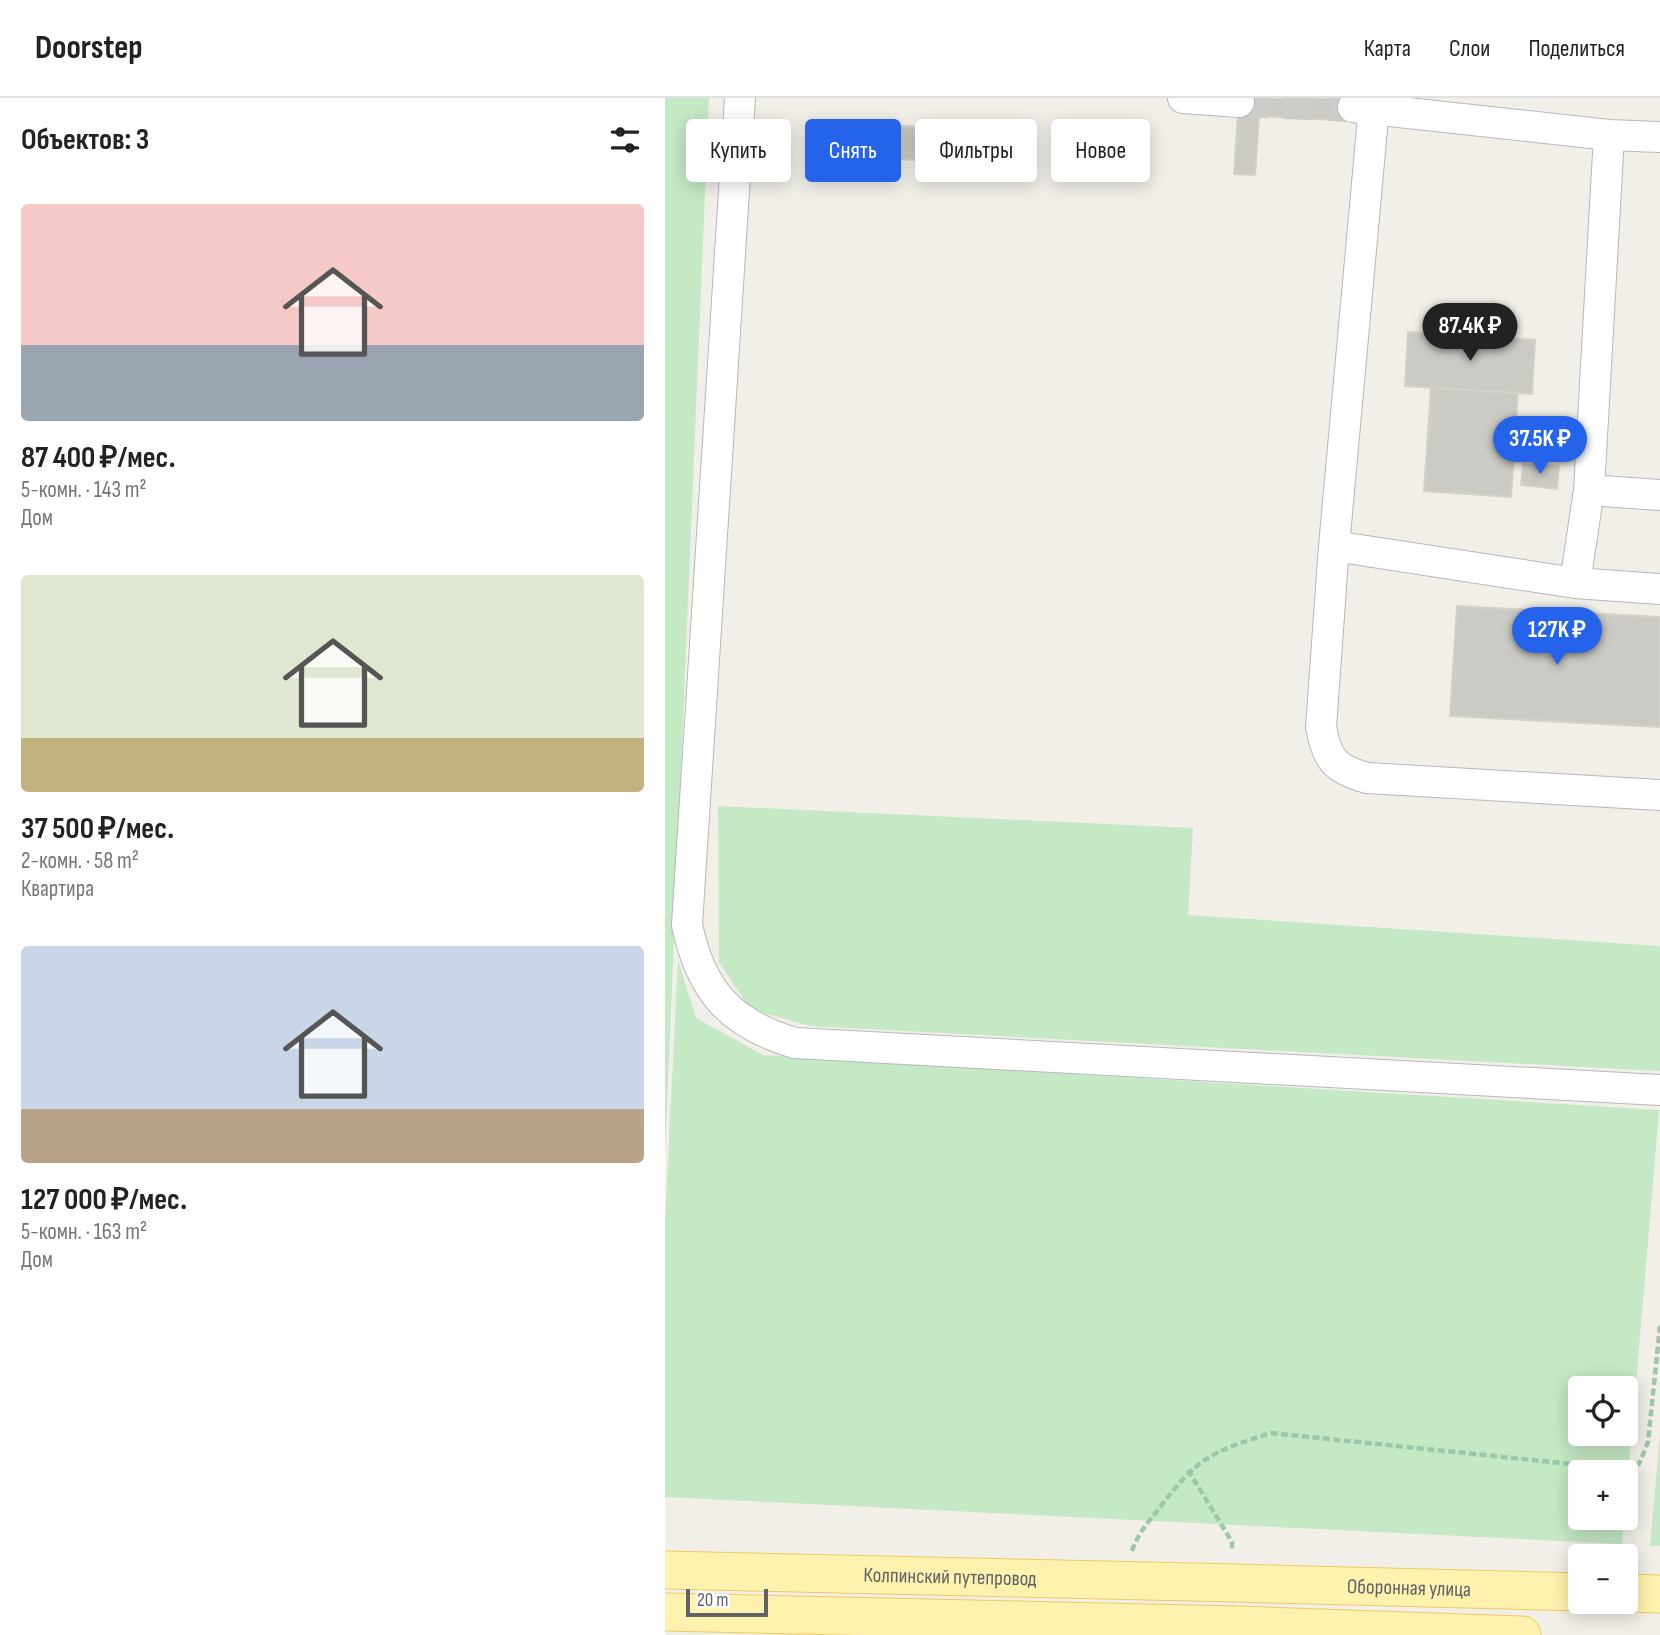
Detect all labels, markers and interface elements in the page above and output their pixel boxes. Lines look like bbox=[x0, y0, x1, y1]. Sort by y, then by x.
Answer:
text: Doorstep bbox=[35, 28, 143, 68]
text: Карта bbox=[1364, 34, 1411, 63]
text: Слои bbox=[1449, 34, 1490, 63]
text: Поделиться bbox=[1528, 34, 1625, 63]
chip: Купить bbox=[686, 119, 791, 182]
chip: Снять bbox=[805, 119, 901, 182]
chip: Фильтры bbox=[915, 119, 1037, 182]
chip: Новое bbox=[1051, 119, 1150, 182]
icon: filters bbox=[606, 121, 644, 159]
text: Объектов: 3 bbox=[21, 122, 149, 158]
icon: home bbox=[270, 249, 396, 375]
pin: 87.4K ₽ bbox=[1405, 303, 1535, 363]
text: 87.4K ₽ bbox=[1438, 312, 1502, 340]
pin: 37.5K ₽ bbox=[1475, 416, 1605, 476]
text: 37.5K ₽ bbox=[1509, 425, 1571, 453]
text: 87 400 ₽/мес. bbox=[21, 440, 176, 476]
text: 5-комн. · 143 m² bbox=[21, 476, 147, 504]
text: Дом bbox=[21, 504, 53, 532]
pin: 127K ₽ bbox=[1500, 608, 1614, 667]
text: 127K ₽ bbox=[1528, 616, 1586, 644]
icon: home bbox=[270, 620, 396, 746]
text: 37 500 ₽/мес. bbox=[21, 811, 174, 847]
text: 2-комн. · 58 m² bbox=[21, 847, 139, 875]
text: Квартира bbox=[21, 875, 94, 903]
icon: home bbox=[270, 991, 396, 1117]
text: 127 000 ₽/мес. bbox=[21, 1182, 187, 1218]
text: 5-комн. · 163 m² bbox=[21, 1218, 147, 1246]
text: Дом bbox=[21, 1246, 53, 1274]
map controls bbox=[1568, 1376, 1638, 1614]
button: locate bbox=[1568, 1376, 1638, 1446]
button: + bbox=[1568, 1460, 1638, 1530]
button: − bbox=[1568, 1544, 1638, 1614]
street label: Колпинский путепровод bbox=[863, 1563, 1037, 1591]
street label: Оборонная улица bbox=[1347, 1574, 1471, 1602]
scale bar bbox=[686, 1586, 768, 1618]
text: 20 m bbox=[697, 1589, 729, 1612]

